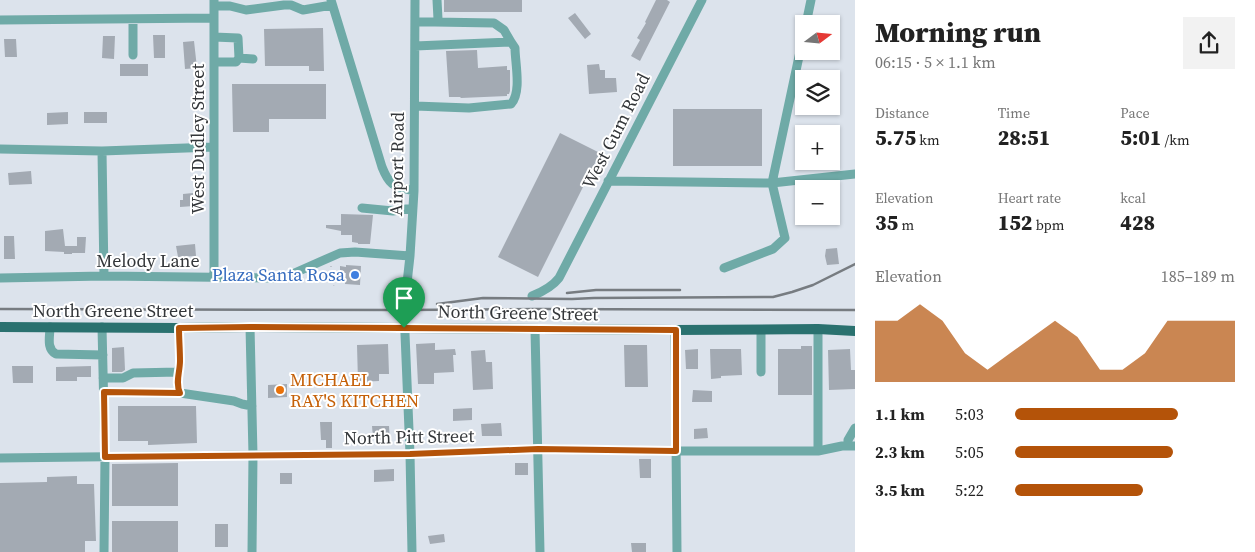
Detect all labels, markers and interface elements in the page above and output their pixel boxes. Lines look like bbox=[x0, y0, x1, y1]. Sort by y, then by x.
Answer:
text: Morning run bbox=[875, 13, 1041, 51]
north arrow bbox=[795, 15, 840, 60]
map controls bbox=[795, 15, 840, 225]
button: share bbox=[1183, 17, 1235, 69]
text: 06:15 · 5 × 1.1 km bbox=[875, 51, 996, 73]
street label: West Dudley Street bbox=[185, 64, 210, 214]
street label: West Gum Road bbox=[576, 68, 656, 193]
button: layers bbox=[795, 70, 840, 115]
text: Distance bbox=[875, 103, 929, 123]
text: Time bbox=[998, 103, 1030, 123]
text: Pace bbox=[1120, 103, 1150, 123]
street label: Airport Road bbox=[383, 112, 410, 216]
text: 5.75 bbox=[875, 123, 916, 152]
text: 28:51 bbox=[998, 123, 1050, 152]
text: 5:01 bbox=[1120, 123, 1161, 152]
button: + bbox=[795, 125, 840, 170]
text: km bbox=[916, 130, 940, 150]
text: /km bbox=[1161, 130, 1190, 150]
button: − bbox=[795, 180, 840, 225]
text: Elevation bbox=[875, 188, 933, 208]
text: Heart rate bbox=[998, 188, 1061, 208]
text: kcal bbox=[1120, 188, 1146, 208]
text: 35 bbox=[875, 208, 898, 237]
text: 152 bbox=[998, 208, 1032, 237]
text: 428 bbox=[1120, 208, 1155, 237]
text: m bbox=[898, 215, 914, 235]
text: bpm bbox=[1032, 215, 1064, 235]
street label: Melody Lane bbox=[96, 248, 200, 273]
place label: Plaza Santa Rosa bbox=[212, 262, 346, 287]
text: Elevation bbox=[875, 265, 942, 287]
text: 185–189 m bbox=[1161, 265, 1235, 287]
marker: Plaza Santa Rosa bbox=[349, 269, 361, 281]
pin bbox=[383, 277, 425, 328]
icon: arrive bbox=[390, 284, 418, 312]
street label: North Greene Street bbox=[33, 298, 193, 323]
street label: North Greene Street bbox=[437, 299, 599, 326]
place label: MICHAEL RAY'S KITCHEN bbox=[290, 367, 419, 413]
marker: MICHAEL RAY'S KITCHEN bbox=[274, 384, 286, 396]
text: 1.1 km bbox=[875, 403, 925, 425]
text: 5:03 bbox=[955, 403, 984, 425]
street label: North Pitt Street bbox=[344, 423, 475, 450]
text: 2.3 km bbox=[875, 441, 925, 463]
text: 5:05 bbox=[955, 441, 984, 463]
text: 3.5 km bbox=[875, 479, 925, 501]
text: 5:22 bbox=[955, 479, 984, 501]

